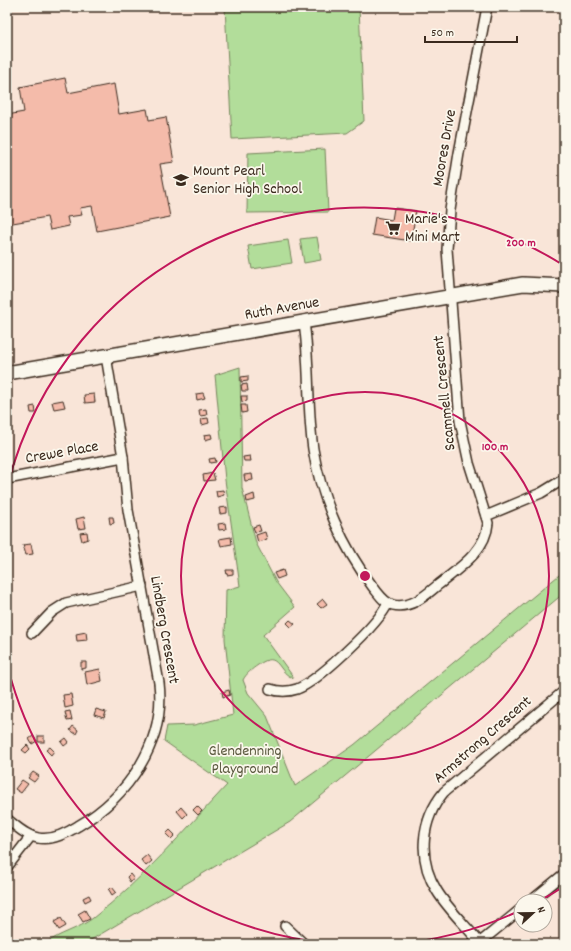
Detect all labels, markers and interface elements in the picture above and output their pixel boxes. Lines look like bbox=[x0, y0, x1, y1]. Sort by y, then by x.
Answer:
scale bar bbox=[425, 18, 517, 44]
text: 50 m bbox=[431, 25, 454, 42]
street label: Moores Drive bbox=[427, 108, 463, 188]
place label: Mount Pearl Senior High School bbox=[193, 160, 302, 201]
school or university icon: Mount Pearl Senior High School bbox=[172, 171, 190, 189]
place label: Marie's Mini Mart bbox=[405, 208, 460, 249]
supermarket icon: Marie's Mini Mart bbox=[384, 219, 402, 237]
text: 200 m bbox=[506, 235, 536, 252]
street label: Ruth Avenue bbox=[243, 291, 321, 327]
street label: Scammell Crescent bbox=[428, 334, 462, 452]
street label: Crewe Place bbox=[24, 435, 100, 471]
text: 100 m bbox=[482, 439, 508, 456]
centre of rings bbox=[358, 569, 372, 583]
street label: Lindberg Crescent bbox=[143, 574, 185, 686]
street label: Armstrong Crescent bbox=[429, 691, 537, 789]
park label: Glendenning Playground bbox=[209, 740, 281, 781]
north arrow bbox=[513, 893, 553, 933]
text: N bbox=[532, 904, 549, 916]

